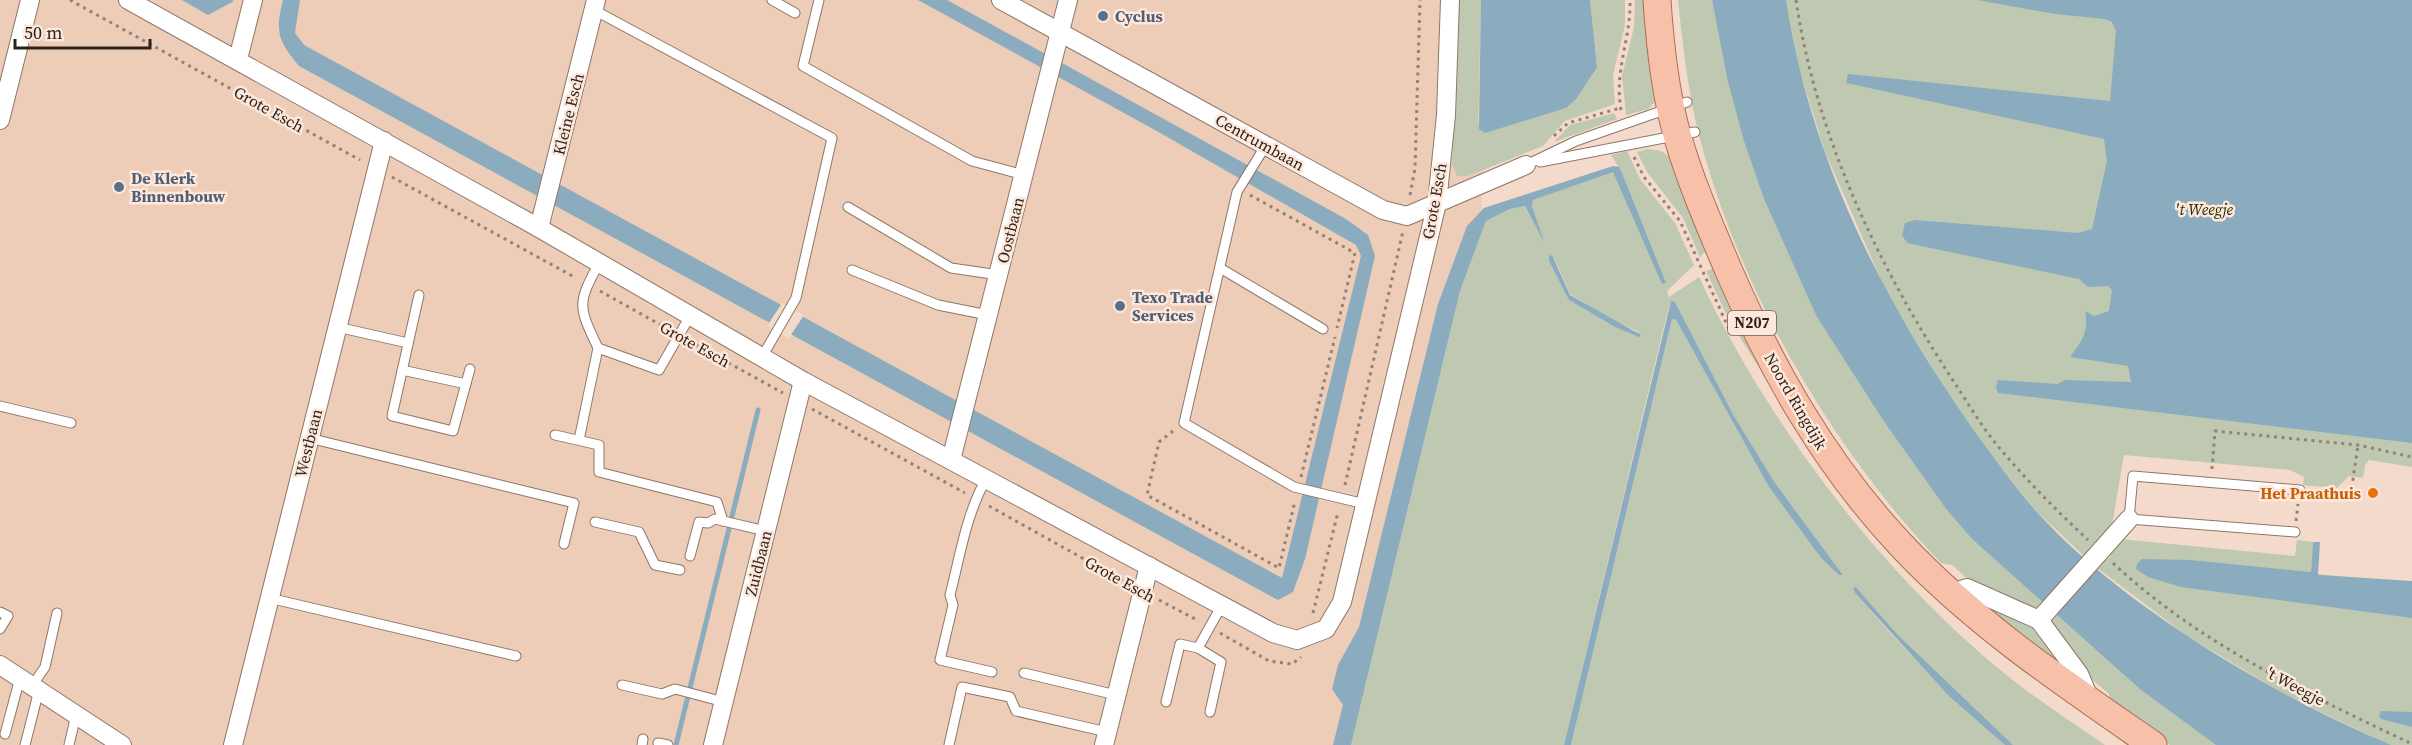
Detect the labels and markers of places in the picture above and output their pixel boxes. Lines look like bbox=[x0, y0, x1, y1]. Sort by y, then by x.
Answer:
place label: Cyclus bbox=[1115, 5, 1163, 27]
marker: Cyclus bbox=[1096, 9, 1110, 23]
place label: De Klerk Binnenbouw bbox=[131, 167, 226, 207]
marker: De Klerk Binnenbouw bbox=[112, 180, 126, 194]
place label: Texo Trade Services bbox=[1132, 286, 1213, 326]
marker: Texo Trade Services bbox=[1113, 299, 1127, 313]
place label: Het Praathuis bbox=[2260, 482, 2361, 504]
marker: Het Praathuis bbox=[2366, 486, 2380, 500]

